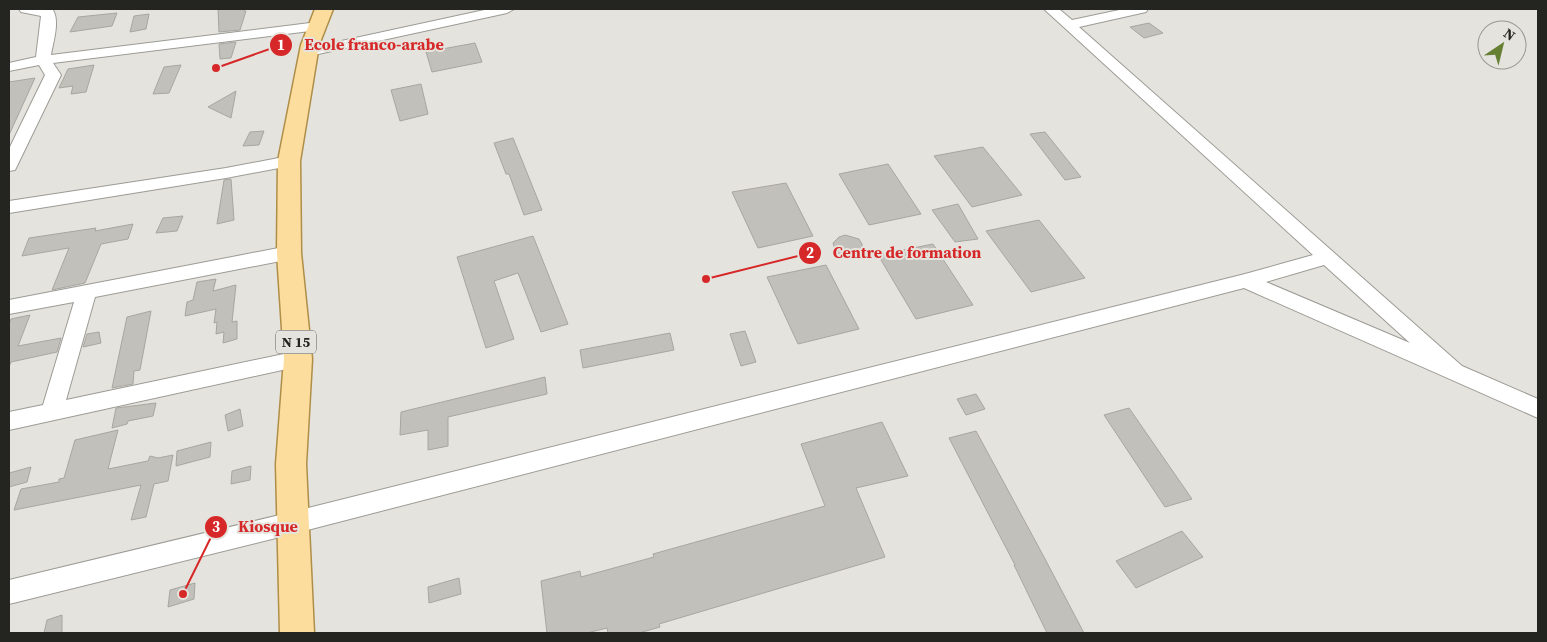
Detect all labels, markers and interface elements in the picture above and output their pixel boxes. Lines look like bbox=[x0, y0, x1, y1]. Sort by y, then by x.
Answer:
north arrow bbox=[1477, 20, 1527, 70]
text: N bbox=[1500, 23, 1519, 45]
callout: Ecole franco-arabe bbox=[269, 29, 453, 60]
text: Ecole franco-arabe bbox=[304, 33, 444, 55]
text: 1 bbox=[277, 34, 285, 55]
callout: Centre de formation bbox=[798, 237, 992, 268]
text: Centre de formation bbox=[833, 241, 981, 263]
text: 2 bbox=[806, 242, 814, 263]
road number: N 15 bbox=[276, 331, 316, 354]
callout: Kiosque bbox=[203, 511, 308, 542]
text: Kiosque bbox=[238, 515, 298, 537]
text: 3 bbox=[212, 516, 220, 537]

